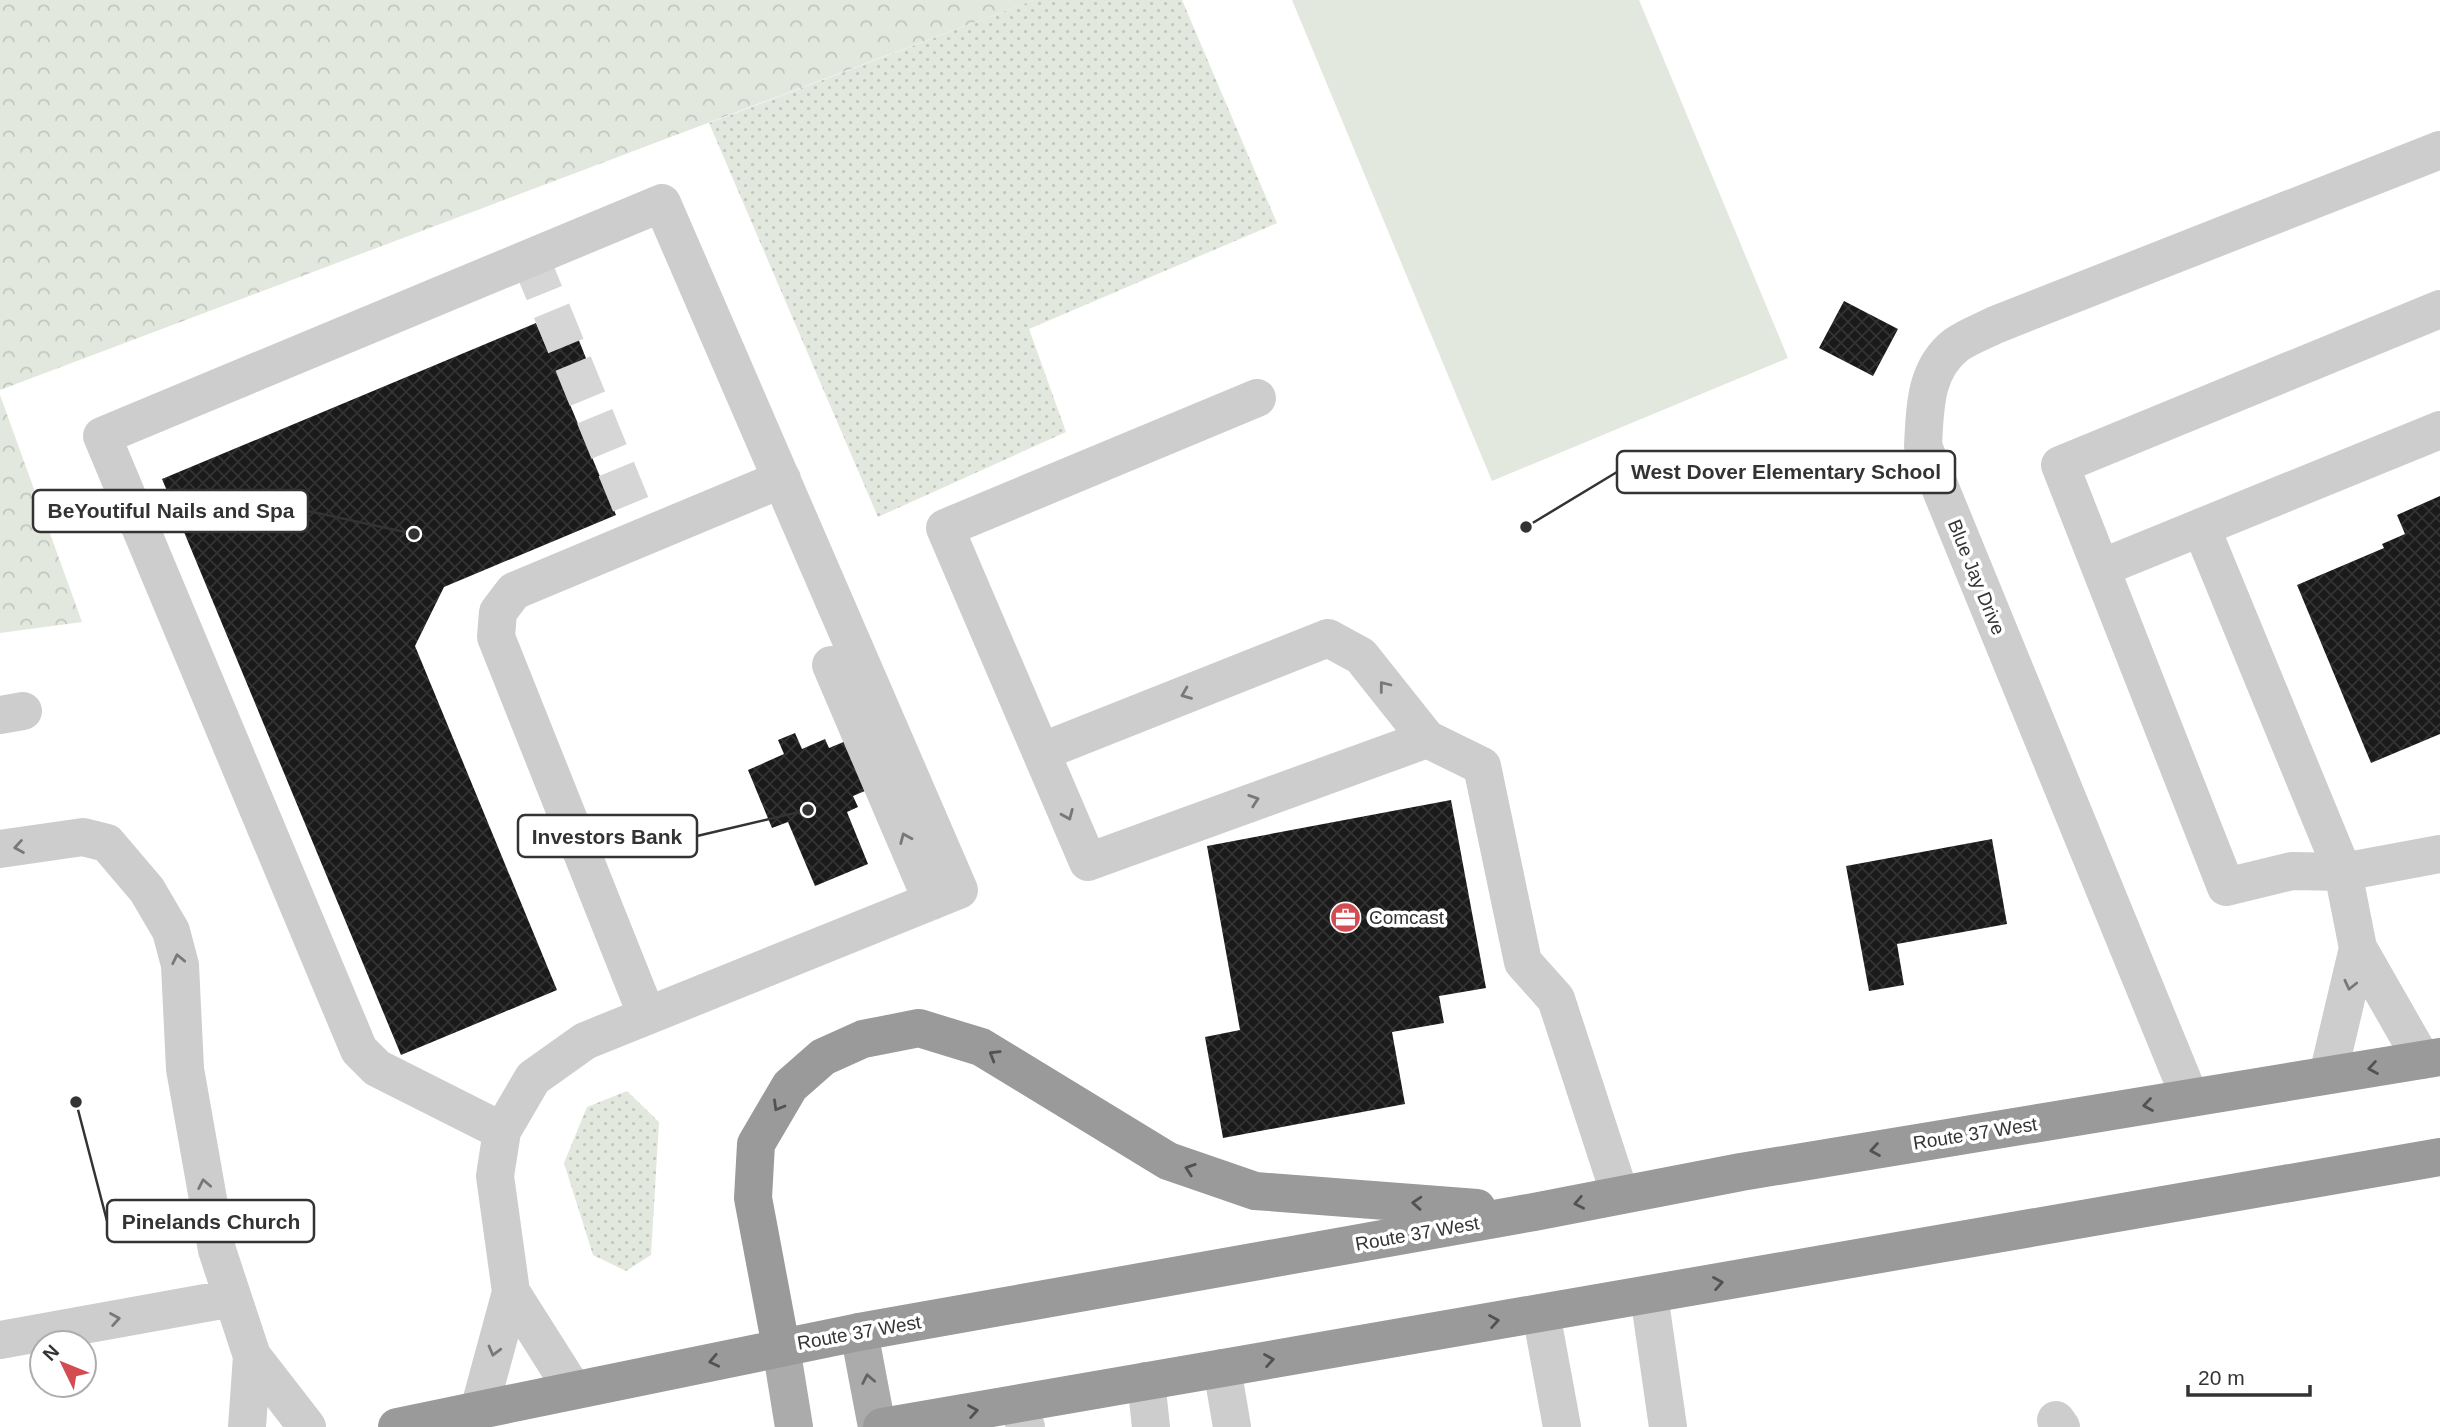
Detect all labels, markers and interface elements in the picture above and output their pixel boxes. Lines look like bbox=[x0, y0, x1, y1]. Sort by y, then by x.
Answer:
callout: West Dover Elementary School bbox=[1617, 451, 1955, 493]
text: West Dover Elementary School bbox=[1631, 460, 1941, 483]
callout: BeYoutiful Nails and Spa bbox=[33, 490, 308, 532]
text: BeYoutiful Nails and Spa bbox=[48, 499, 295, 522]
street label: Blue Jay Drive bbox=[1944, 516, 2009, 638]
one-way arrow bbox=[1380, 681, 1393, 693]
one-way arrow bbox=[1181, 686, 1193, 700]
one-way arrow bbox=[1247, 794, 1259, 808]
one-way arrow bbox=[1060, 807, 1074, 820]
callout: Investors Bank bbox=[518, 815, 697, 857]
text: Investors Bank bbox=[532, 825, 683, 848]
one-way arrow bbox=[899, 833, 913, 846]
one-way arrow bbox=[13, 839, 25, 854]
office icon: Comcast bbox=[1329, 900, 1363, 934]
place label: Comcast bbox=[1369, 907, 1445, 928]
one-way arrow bbox=[171, 953, 186, 965]
one-way arrow bbox=[2343, 979, 2358, 991]
one-way arrow bbox=[988, 1050, 1001, 1063]
one-way arrow bbox=[2367, 1060, 2379, 1075]
one-way arrow bbox=[2142, 1097, 2154, 1112]
one-way arrow bbox=[773, 1099, 786, 1112]
street label: Route 37 West bbox=[1912, 1113, 2039, 1154]
one-way arrow bbox=[1869, 1142, 1881, 1157]
one-way arrow bbox=[1185, 1163, 1197, 1177]
one-way arrow bbox=[198, 1178, 213, 1190]
one-way arrow bbox=[1573, 1195, 1585, 1210]
one-way arrow bbox=[1412, 1196, 1423, 1211]
callout: Pinelands Church bbox=[107, 1200, 314, 1242]
text: Pinelands Church bbox=[122, 1210, 300, 1233]
street label: Route 37 West bbox=[1354, 1212, 1481, 1255]
one-way arrow bbox=[1712, 1276, 1724, 1291]
street label: Route 37 West bbox=[796, 1311, 923, 1354]
one-way arrow bbox=[109, 1312, 121, 1327]
one-way arrow bbox=[1488, 1314, 1500, 1329]
north arrow bbox=[28, 1329, 98, 1399]
text: N bbox=[39, 1341, 63, 1365]
one-way arrow bbox=[488, 1345, 503, 1357]
one-way arrow bbox=[708, 1352, 720, 1367]
one-way arrow bbox=[1264, 1353, 1275, 1368]
scale bar bbox=[2188, 1354, 2310, 1398]
text: 20 m bbox=[2198, 1366, 2245, 1389]
one-way arrow bbox=[861, 1373, 876, 1385]
one-way arrow bbox=[967, 1404, 979, 1419]

